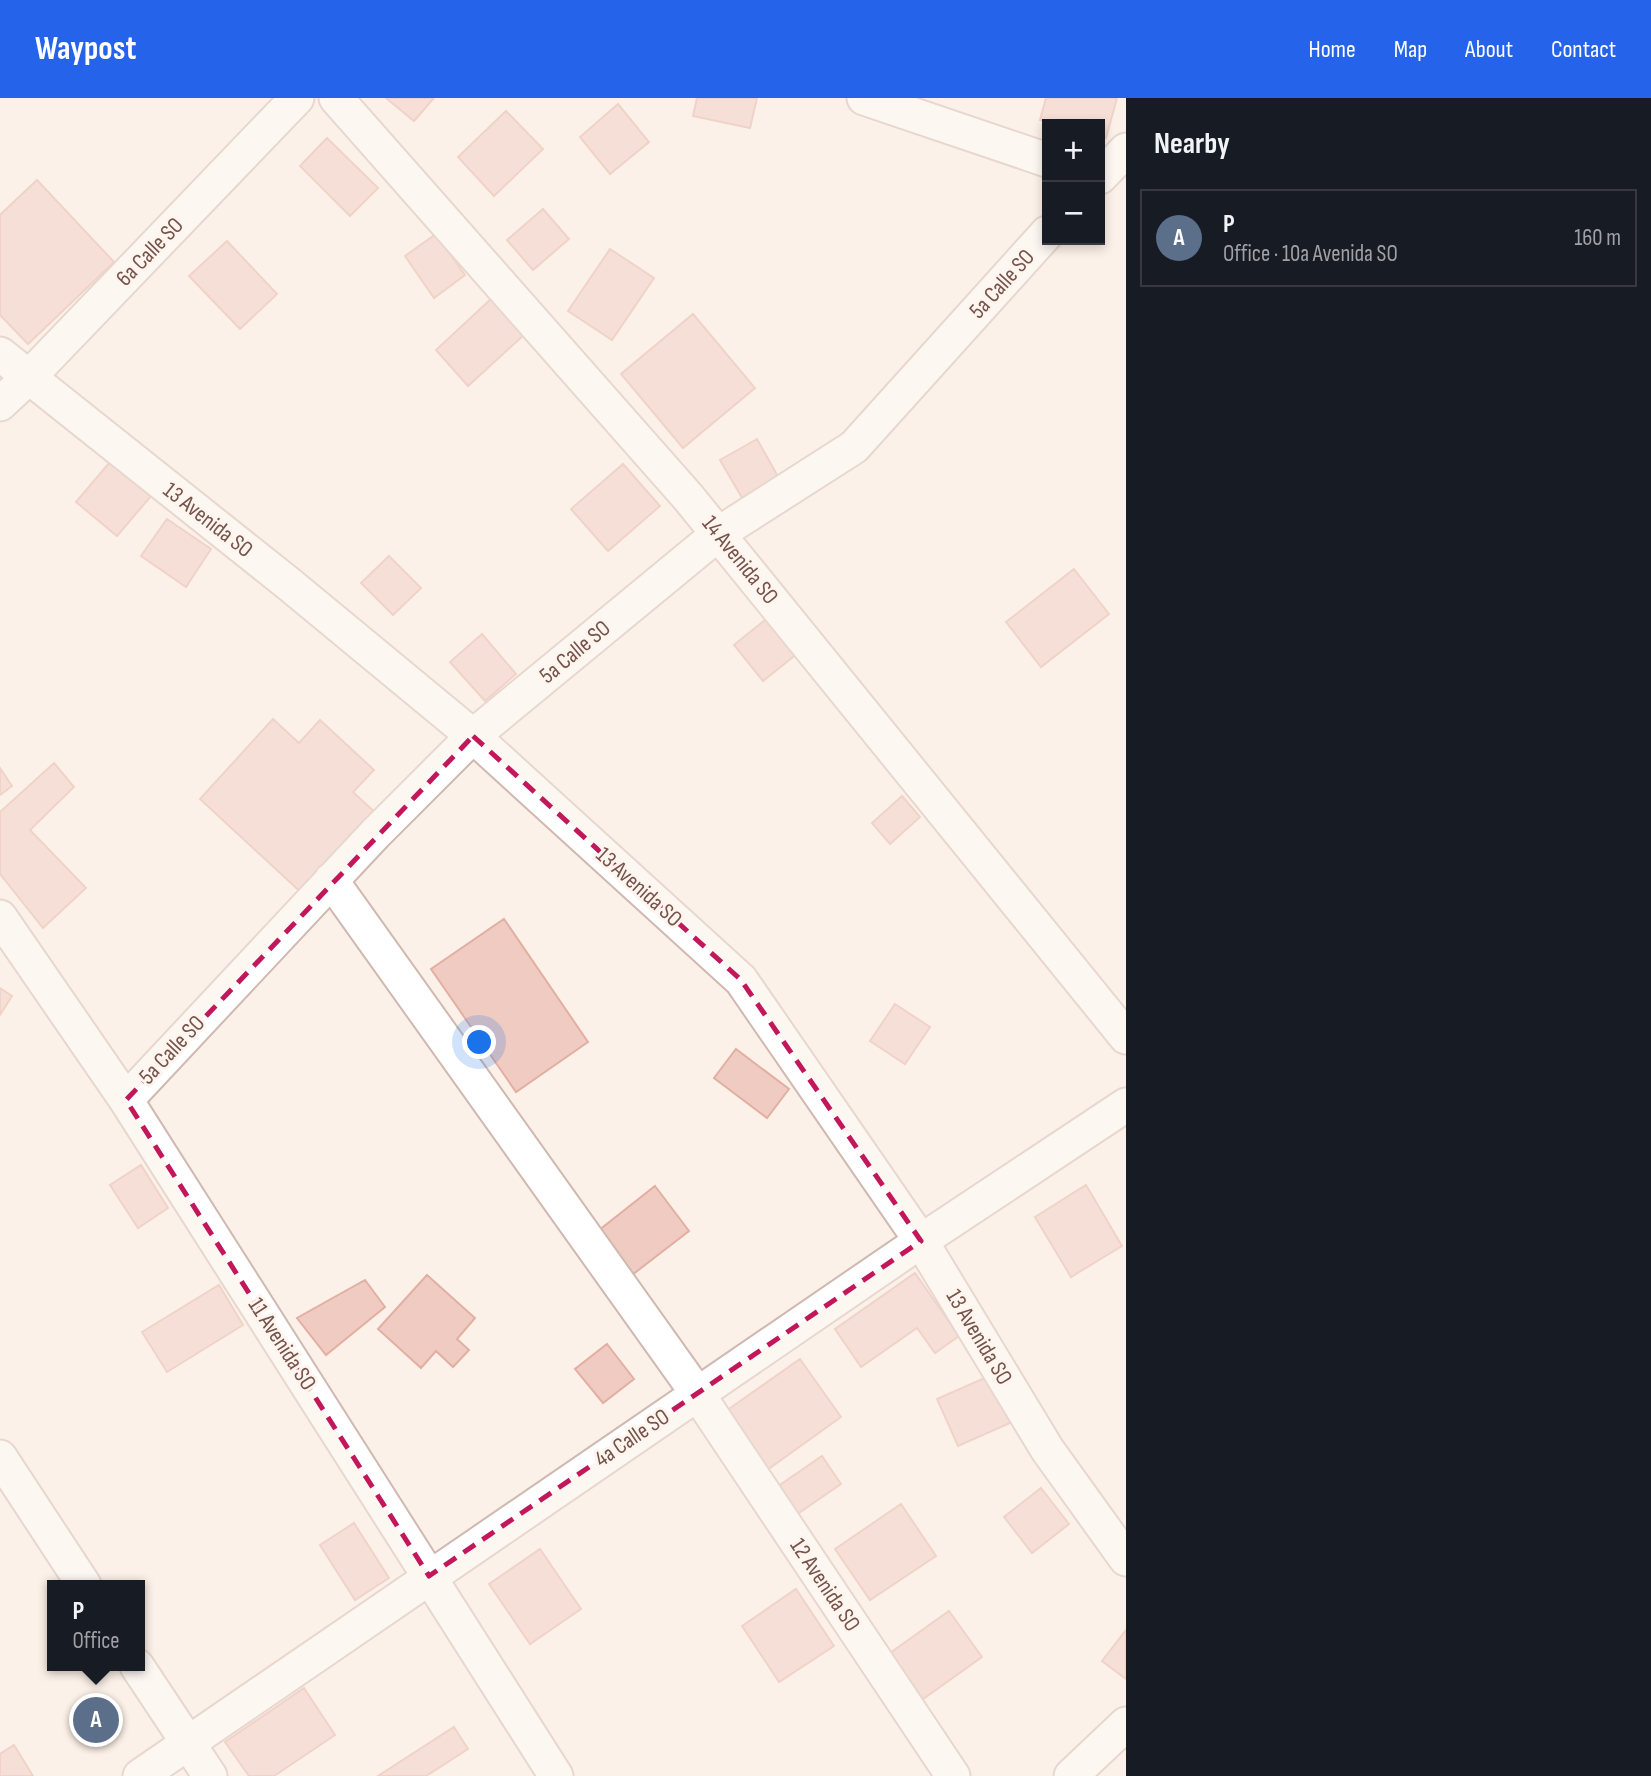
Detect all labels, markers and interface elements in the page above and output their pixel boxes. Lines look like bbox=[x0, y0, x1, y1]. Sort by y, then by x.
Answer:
text: Waypost bbox=[35, 29, 136, 69]
text: Home bbox=[1308, 35, 1356, 64]
text: Map bbox=[1394, 35, 1427, 64]
text: About bbox=[1465, 35, 1513, 64]
text: Contact bbox=[1551, 35, 1616, 64]
map controls bbox=[1042, 119, 1105, 245]
button: + bbox=[1042, 119, 1105, 182]
text: Nearby bbox=[1154, 126, 1230, 162]
button: − bbox=[1042, 182, 1105, 245]
text: P bbox=[1223, 209, 1235, 240]
street label: 6a Calle SO bbox=[110, 212, 190, 292]
text: A bbox=[1174, 224, 1184, 252]
text: 160 m bbox=[1574, 224, 1621, 252]
text: Office · 10a Avenida SO bbox=[1223, 240, 1398, 268]
street label: 5a Calle SO bbox=[964, 243, 1040, 325]
street label: 13 Avenida SO bbox=[158, 476, 258, 564]
street label: 14 Avenida SO bbox=[696, 510, 784, 610]
street label: 5a Calle SO bbox=[534, 614, 616, 690]
street label: 13 Avenida SO bbox=[590, 841, 688, 933]
street label: 5a Calle SO bbox=[133, 1010, 211, 1090]
your location bbox=[462, 1025, 496, 1059]
street label: 13 Avenida SO bbox=[940, 1284, 1018, 1390]
street label: 11 Avenida SO bbox=[242, 1292, 322, 1396]
street label: 4a Calle SO bbox=[589, 1403, 675, 1473]
street label: 12 Avenida SO bbox=[784, 1533, 866, 1637]
popup bbox=[47, 1580, 145, 1671]
text: P bbox=[72, 1596, 84, 1627]
text: Office bbox=[72, 1627, 120, 1655]
pin: A bbox=[73, 1694, 119, 1746]

